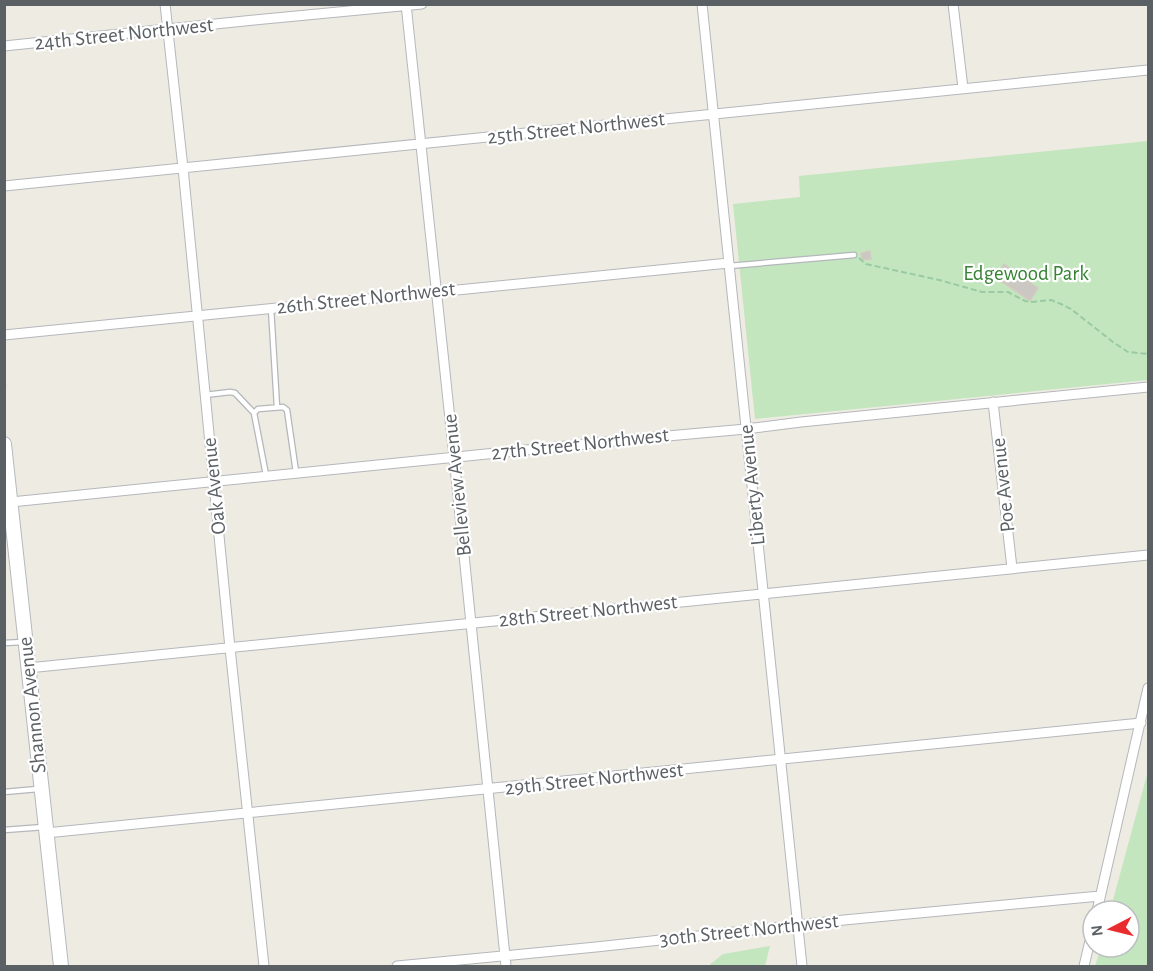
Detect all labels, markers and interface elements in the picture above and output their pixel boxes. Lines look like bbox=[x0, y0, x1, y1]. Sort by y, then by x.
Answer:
street label: 24th Street Northwest bbox=[34, 14, 215, 54]
street label: 25th Street Northwest bbox=[486, 108, 666, 148]
park label: Edgewood Park bbox=[963, 263, 1089, 284]
street label: 26th Street Northwest bbox=[276, 278, 457, 318]
street label: Belleview Avenue bbox=[439, 413, 475, 557]
street label: 27th Street Northwest bbox=[490, 424, 670, 464]
street label: Liberty Avenue bbox=[735, 424, 769, 546]
street label: Oak Avenue bbox=[198, 437, 230, 535]
street label: Poe Avenue bbox=[988, 437, 1018, 533]
street label: 28th Street Northwest bbox=[498, 591, 679, 631]
street label: Shannon Avenue bbox=[14, 636, 50, 774]
street label: 29th Street Northwest bbox=[504, 759, 685, 799]
north arrow bbox=[1081, 899, 1141, 959]
street label: 30th Street Northwest bbox=[659, 910, 840, 950]
text: N bbox=[1088, 924, 1106, 937]

